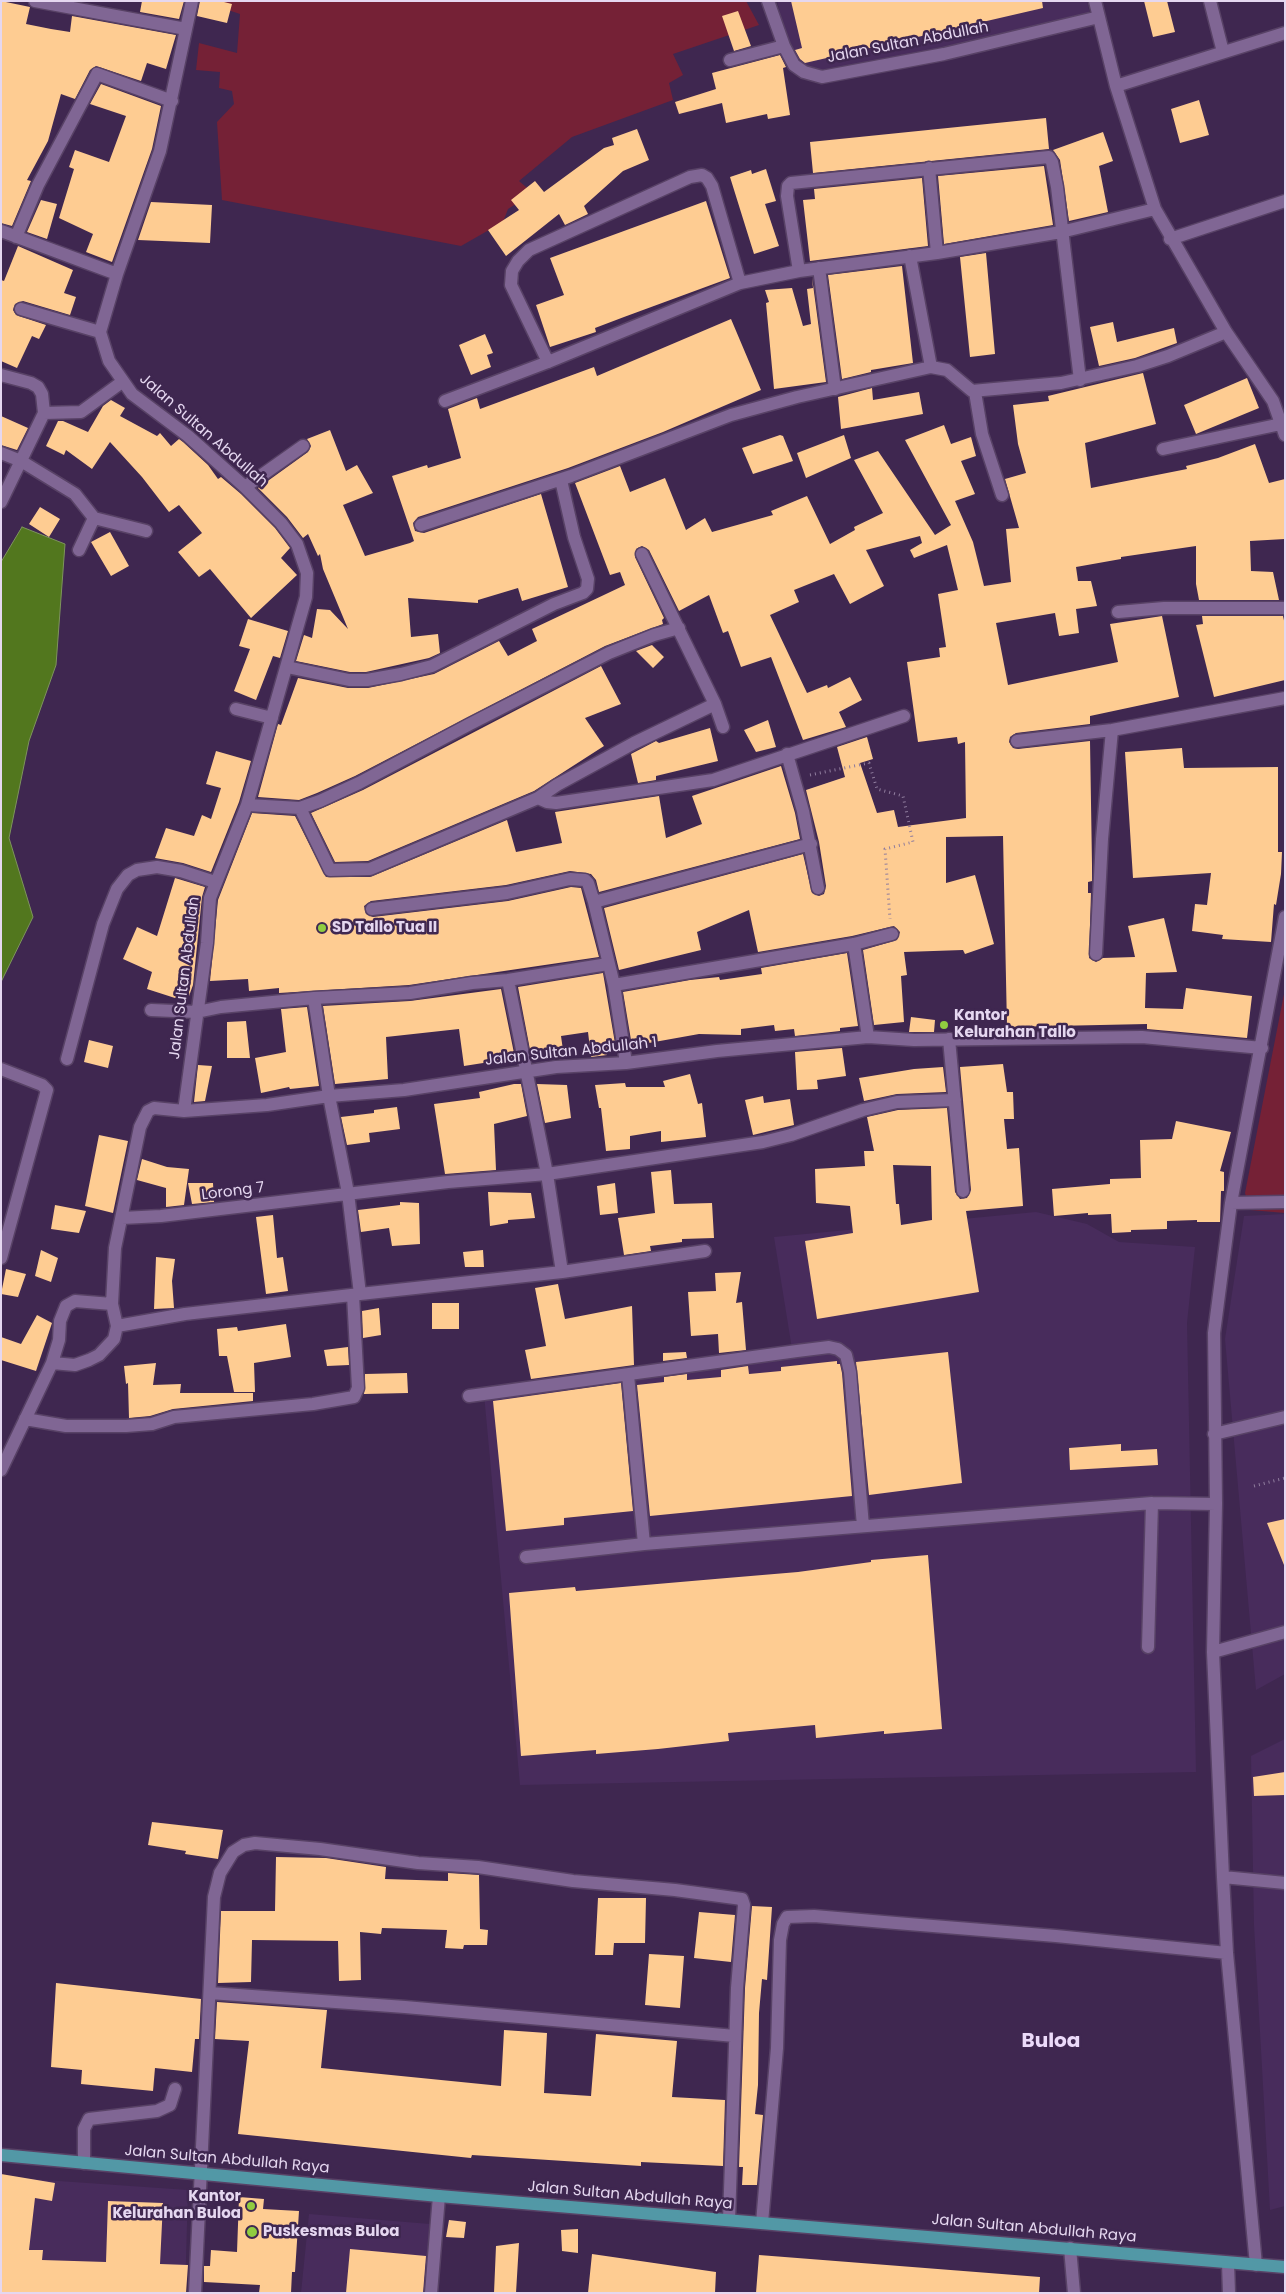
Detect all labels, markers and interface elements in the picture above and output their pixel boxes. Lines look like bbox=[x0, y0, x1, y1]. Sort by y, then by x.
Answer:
street label: Jalan Sultan Abdullah bbox=[826, 19, 990, 67]
street label: Jalan Sultan Abdullah bbox=[135, 370, 271, 492]
street label: Jalan Sultan Abdullah bbox=[166, 896, 204, 1060]
place label: SD Tallo Tua II bbox=[332, 919, 437, 937]
marker: SD Tallo Tua II bbox=[316, 922, 328, 934]
place label: Kantor Kelurahan Tallo bbox=[954, 1007, 1076, 1042]
marker: Kantor Kelurahan Tallo bbox=[938, 1019, 950, 1031]
street label: Jalan Sultan Abdullah 1 bbox=[484, 1034, 658, 1070]
street label: Lorong 7 bbox=[201, 1179, 265, 1205]
district label: Buloa bbox=[1022, 2030, 1080, 2054]
street label: Jalan Sultan Abdullah Raya bbox=[124, 2142, 330, 2178]
street label: Jalan Sultan Abdullah Raya bbox=[527, 2178, 733, 2214]
place label: Kantor Kelurahan Buloa bbox=[112, 2188, 241, 2223]
marker: Kantor Kelurahan Buloa bbox=[245, 2200, 257, 2212]
street label: Jalan Sultan Abdullah Raya bbox=[931, 2211, 1137, 2247]
place label: Puskesmas Buloa bbox=[263, 2223, 399, 2241]
marker: Puskesmas Buloa bbox=[245, 2225, 259, 2239]

